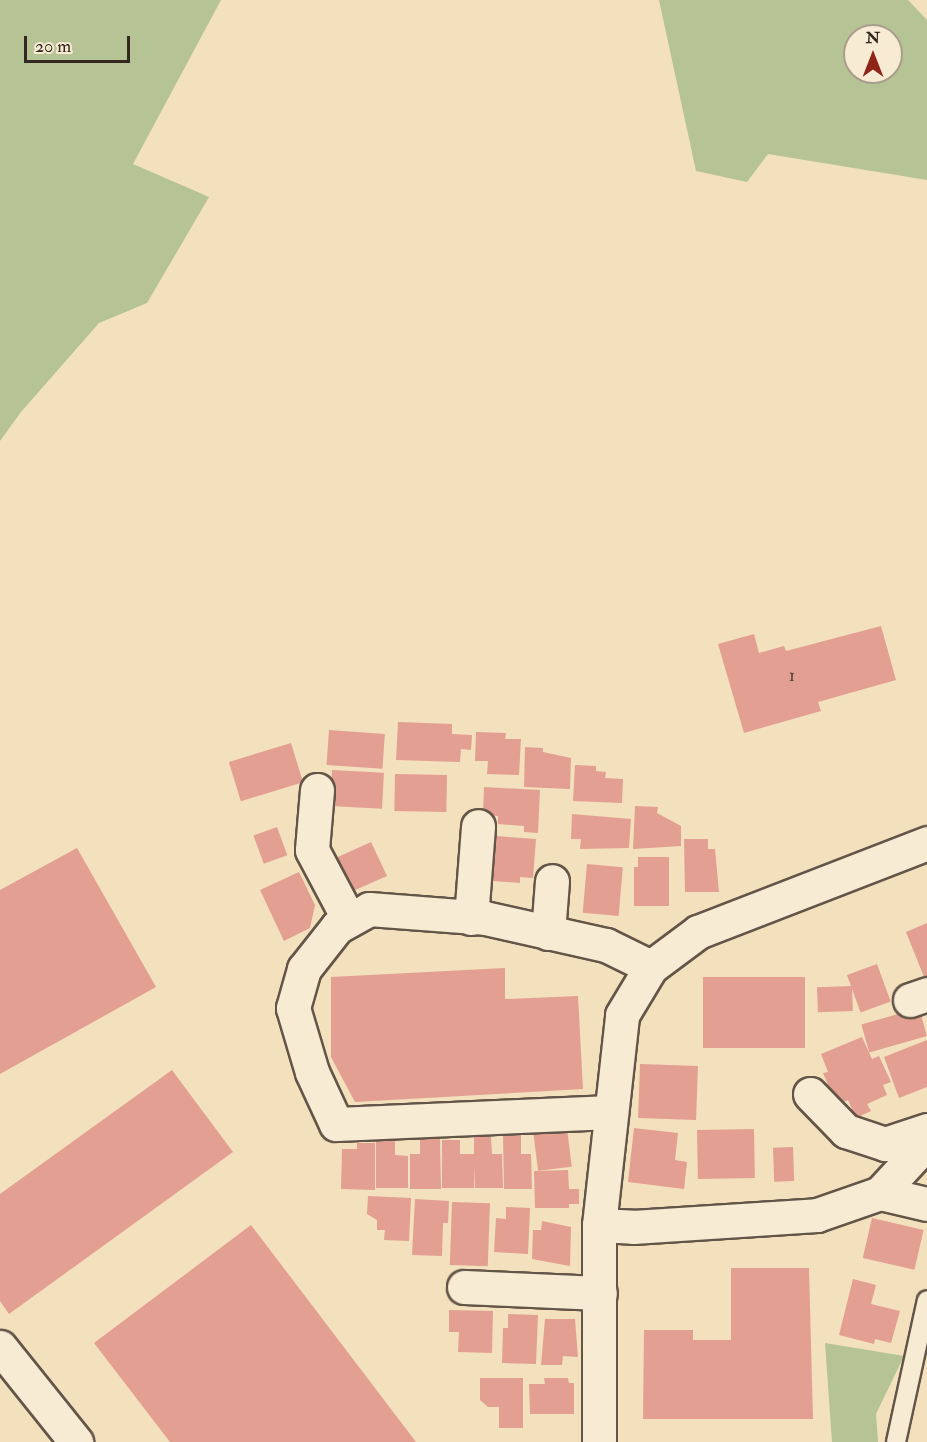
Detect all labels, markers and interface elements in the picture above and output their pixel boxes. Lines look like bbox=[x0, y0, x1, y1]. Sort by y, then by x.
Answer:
scale bar bbox=[27, 24, 134, 62]
north arrow bbox=[843, 24, 903, 84]
text: N bbox=[866, 28, 880, 48]
text: 20 m bbox=[35, 35, 71, 58]
house number: 1 bbox=[789, 665, 795, 687]

